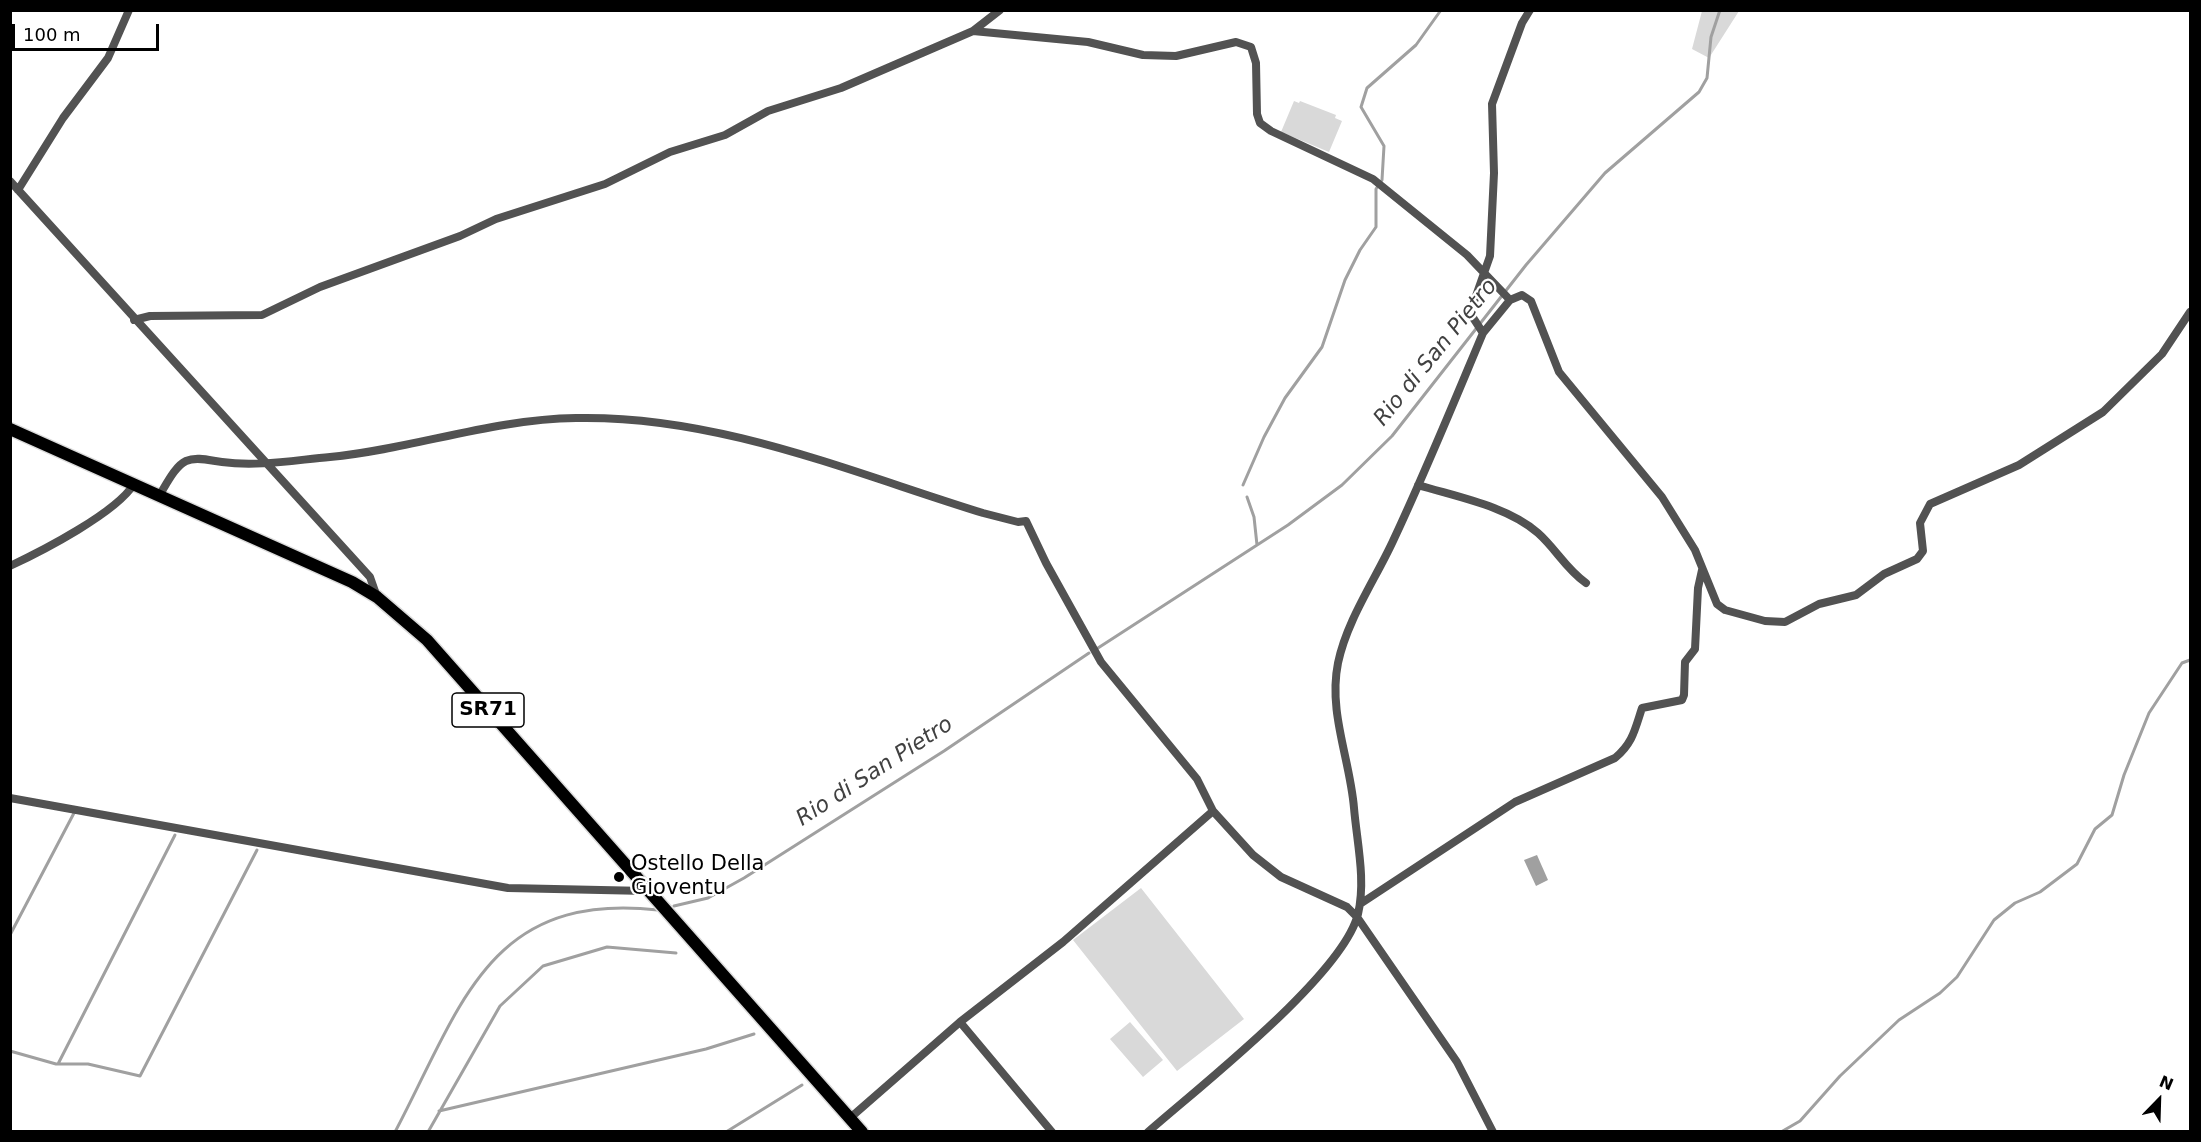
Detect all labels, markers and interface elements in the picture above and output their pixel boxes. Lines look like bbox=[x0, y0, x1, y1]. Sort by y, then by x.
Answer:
scale bar bbox=[15, 12, 162, 50]
text: 100 m bbox=[23, 24, 81, 45]
water label: Rio di San Pietro bbox=[1369, 274, 1503, 432]
road number: SR71 bbox=[452, 693, 524, 727]
water label: Rio di San Pietro bbox=[792, 712, 958, 832]
place label: Ostello Della Gioventu bbox=[631, 852, 764, 902]
marker: Ostello Della Gioventu bbox=[612, 870, 626, 884]
north arrow bbox=[2129, 1070, 2189, 1130]
text: N bbox=[2156, 1072, 2176, 1094]

